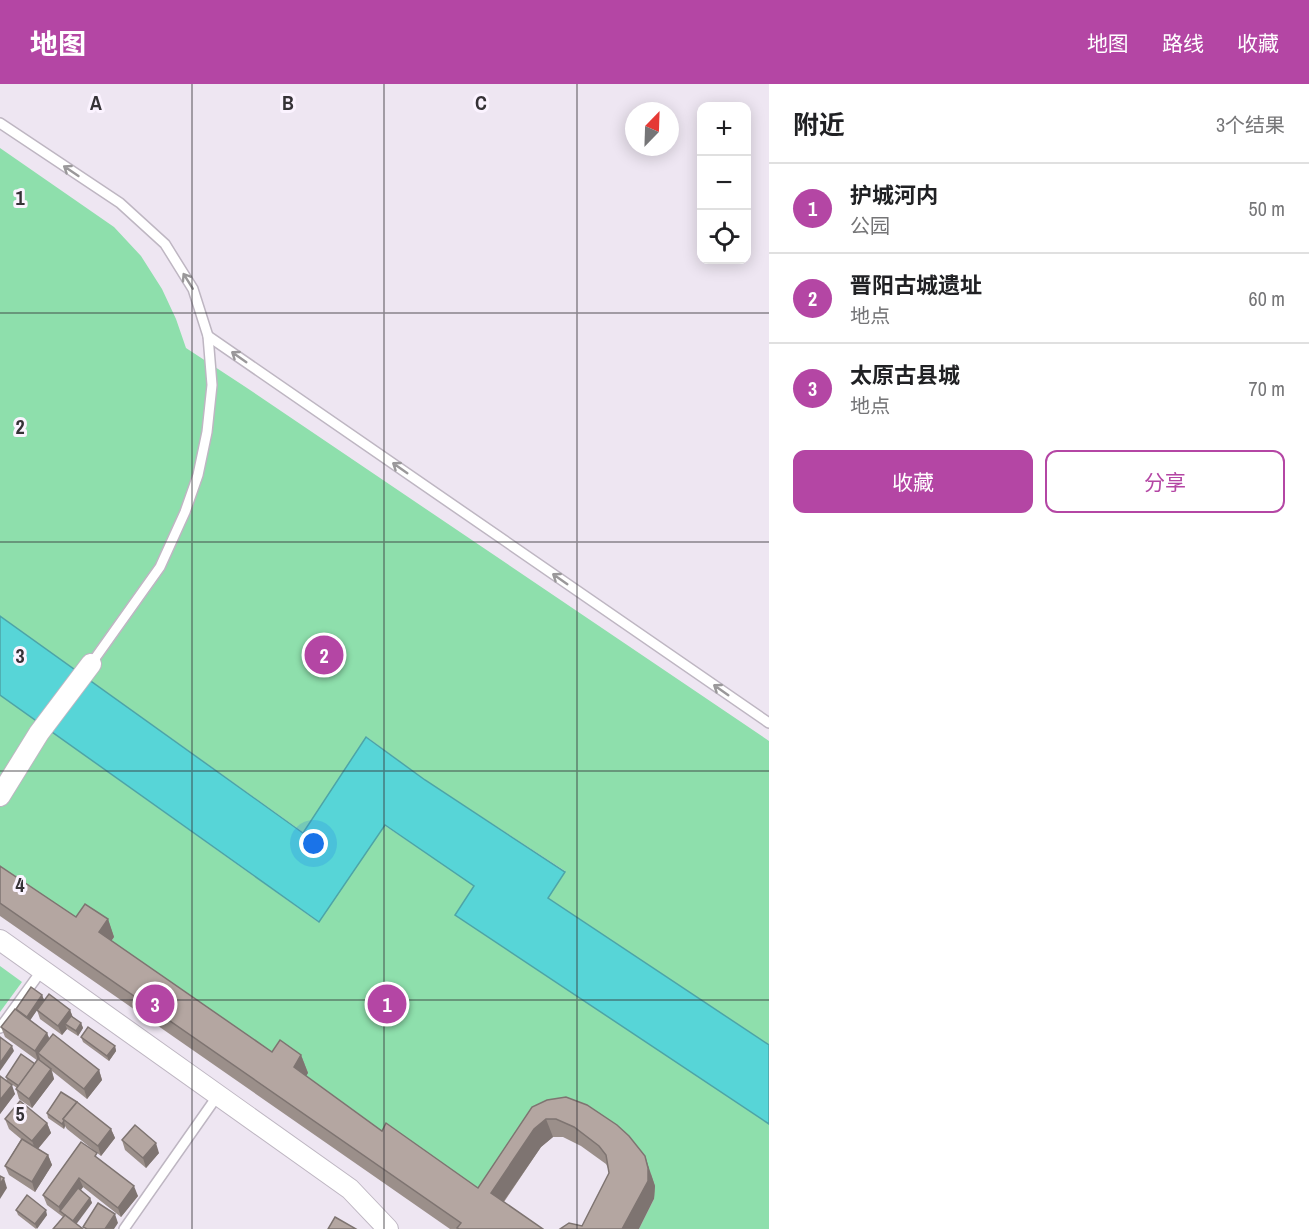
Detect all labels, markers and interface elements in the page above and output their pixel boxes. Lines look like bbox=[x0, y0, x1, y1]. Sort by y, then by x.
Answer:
text: 地图 bbox=[30, 25, 86, 63]
text: 地图 bbox=[1087, 29, 1129, 58]
text: 路线 bbox=[1162, 29, 1204, 58]
text: 收藏 bbox=[1237, 29, 1279, 58]
text: A bbox=[90, 89, 102, 116]
text: B bbox=[282, 89, 294, 116]
text: C bbox=[475, 89, 487, 116]
north arrow bbox=[625, 102, 679, 156]
map controls bbox=[697, 102, 751, 264]
button: + bbox=[697, 102, 751, 156]
text: 附近 bbox=[793, 107, 845, 142]
text: 3个结果 bbox=[1216, 111, 1285, 138]
button: − bbox=[697, 156, 751, 210]
one-way arrow bbox=[63, 165, 80, 177]
text: 护城河内 bbox=[850, 180, 938, 210]
text: 1 bbox=[15, 184, 25, 211]
text: 1 bbox=[808, 195, 817, 222]
text: 50 m bbox=[1249, 195, 1285, 222]
button: locate bbox=[697, 210, 751, 264]
text: 公园 bbox=[850, 212, 890, 239]
text: 晋阳古城遗址 bbox=[850, 270, 982, 300]
one-way arrow bbox=[182, 273, 194, 290]
text: 2 bbox=[808, 285, 817, 312]
text: 60 m bbox=[1249, 285, 1285, 312]
text: 地点 bbox=[850, 302, 890, 329]
one-way arrow bbox=[232, 351, 248, 363]
text: 太原古县城 bbox=[850, 360, 960, 390]
text: 3 bbox=[808, 375, 817, 402]
text: 70 m bbox=[1249, 375, 1285, 402]
text: 地点 bbox=[850, 392, 890, 419]
text: 2 bbox=[15, 413, 25, 440]
button: 收藏 bbox=[793, 450, 1033, 513]
button: 分享 bbox=[1045, 450, 1285, 513]
one-way arrow bbox=[392, 462, 408, 474]
one-way arrow bbox=[553, 573, 569, 585]
pin: 2 bbox=[304, 632, 344, 678]
text: 3 bbox=[15, 642, 25, 669]
one-way arrow bbox=[713, 684, 729, 696]
your location bbox=[299, 829, 328, 858]
text: 4 bbox=[15, 871, 25, 898]
pin: 3 bbox=[136, 982, 174, 1026]
pin: 1 bbox=[368, 982, 406, 1026]
text: 5 bbox=[15, 1100, 25, 1127]

